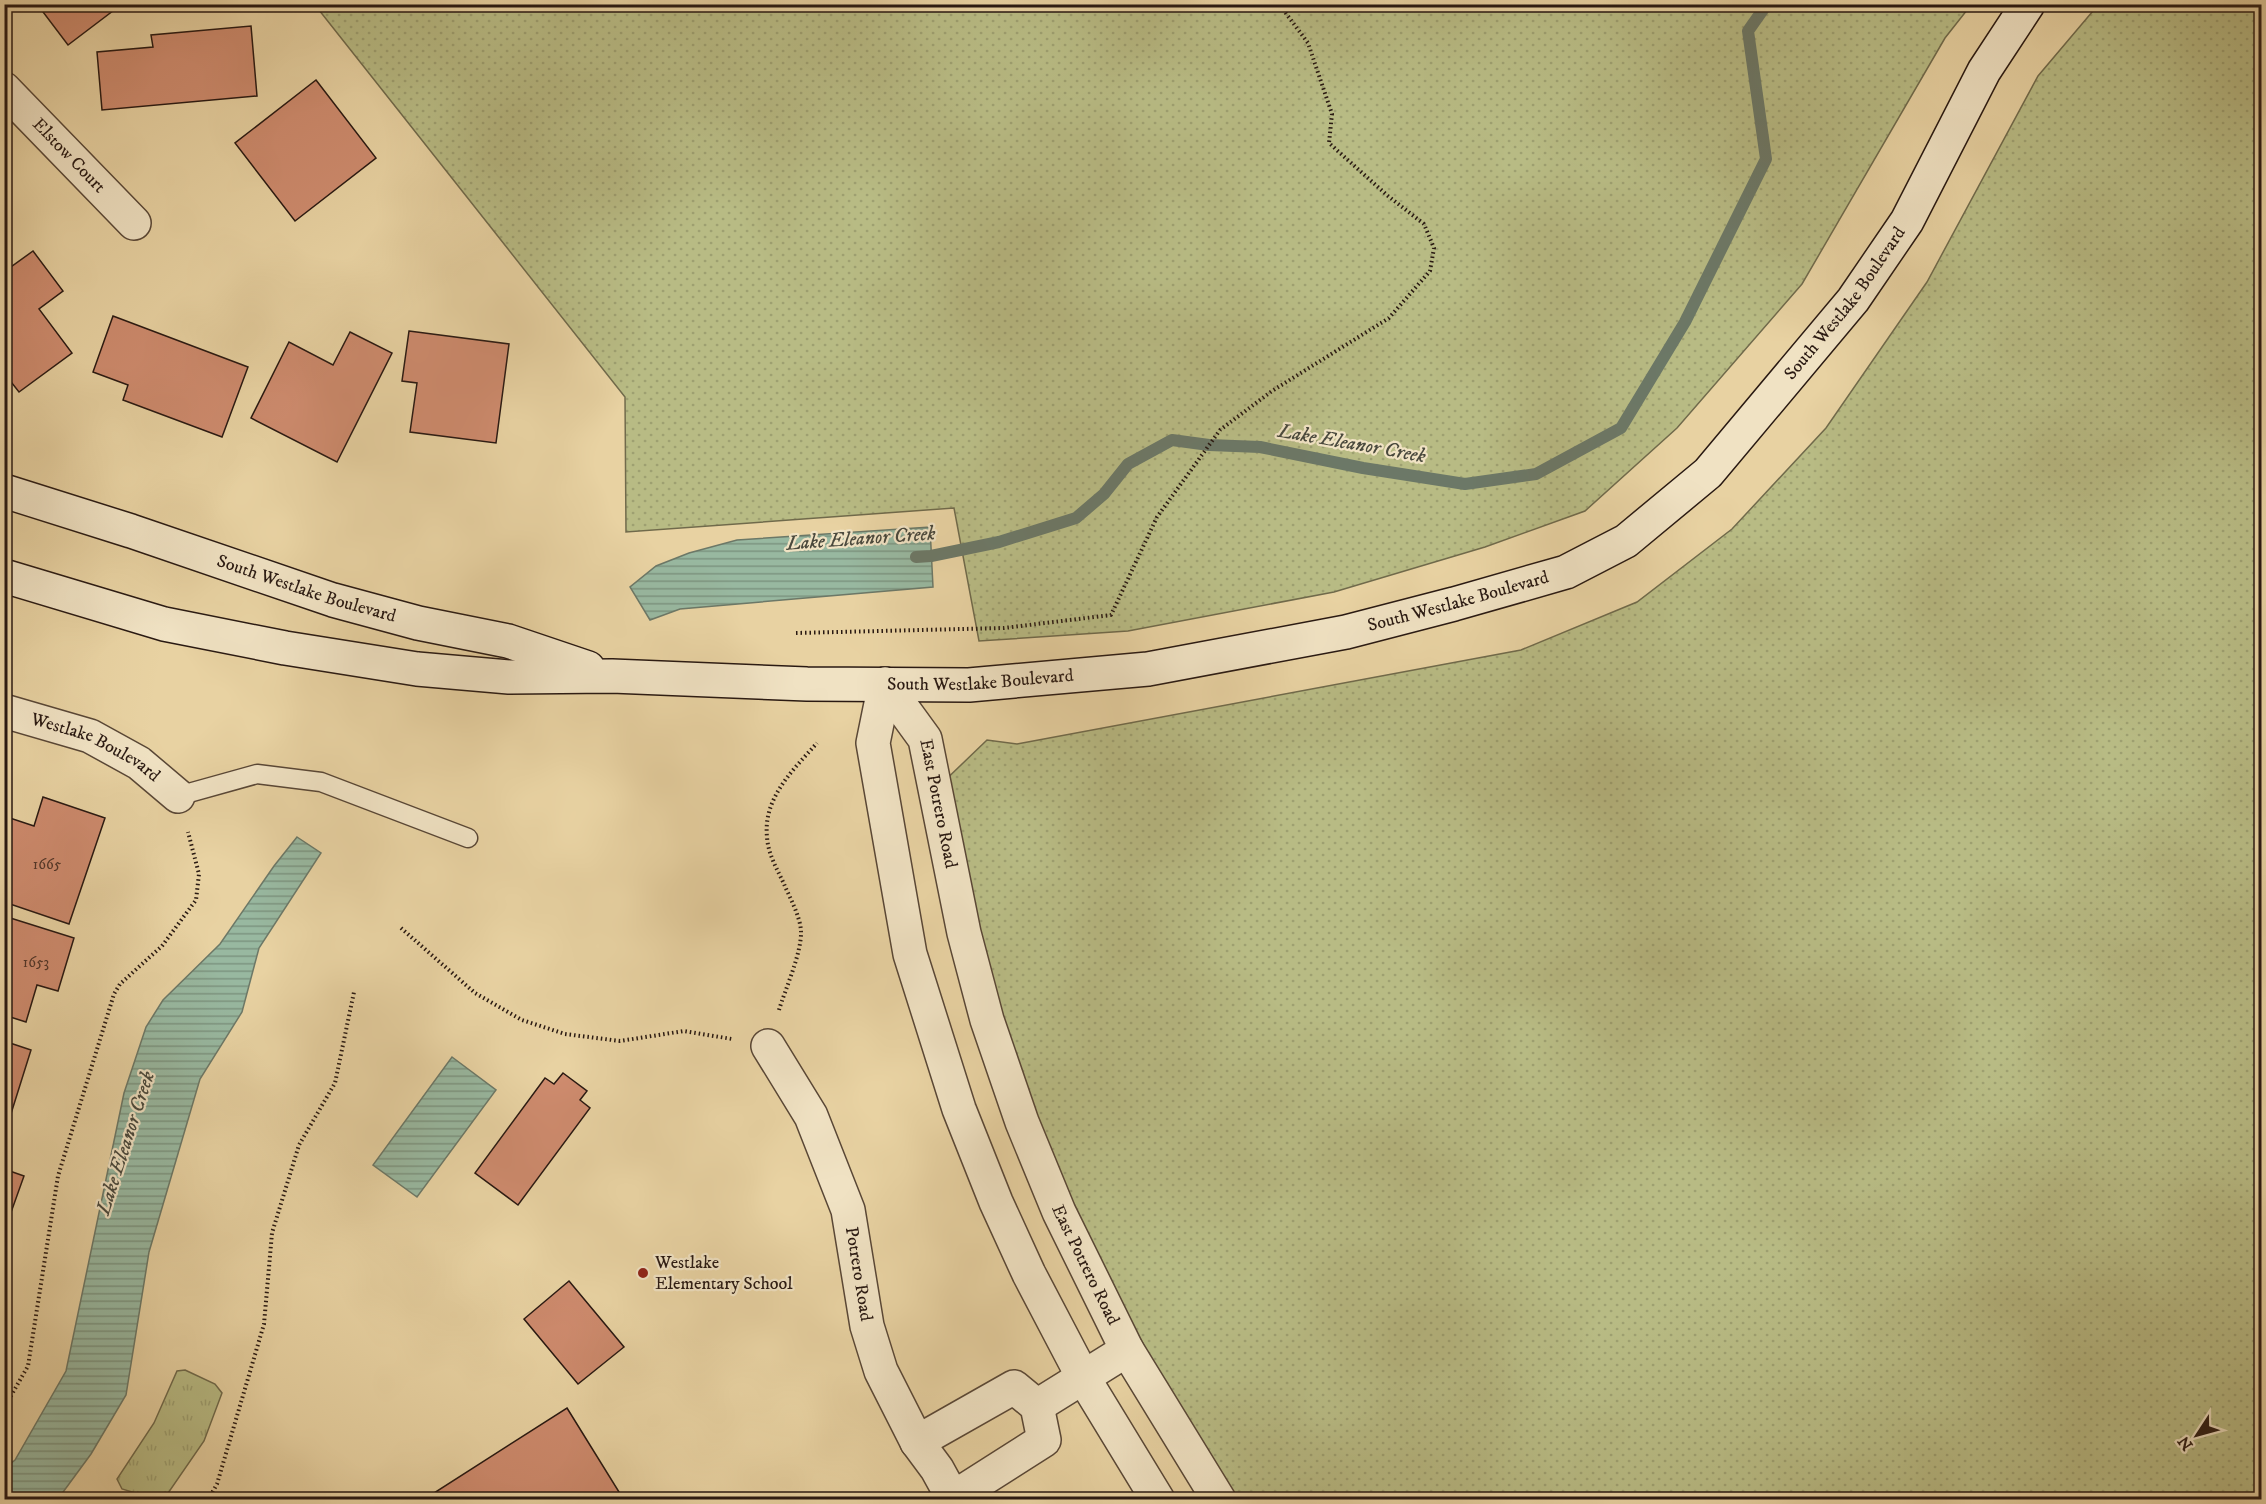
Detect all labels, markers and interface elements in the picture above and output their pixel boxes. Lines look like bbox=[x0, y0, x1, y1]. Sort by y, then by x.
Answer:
street label: Elstow Court bbox=[27, 114, 110, 198]
street label: South Westlake Boulevard bbox=[1780, 223, 1911, 384]
water label: Lake Eleanor Creek bbox=[1275, 419, 1428, 469]
water label: Lake Eleanor Creek bbox=[785, 521, 937, 557]
street label: South Westlake Boulevard bbox=[214, 550, 398, 628]
street label: South Westlake Boulevard bbox=[1365, 566, 1551, 637]
street label: South Westlake Boulevard bbox=[887, 665, 1074, 696]
street label: Westlake Boulevard bbox=[27, 708, 164, 787]
street label: East Potrero Road bbox=[914, 737, 962, 870]
house number: 1665 bbox=[33, 855, 62, 874]
house number: 1653 bbox=[23, 953, 49, 972]
water label: Lake Eleanor Creek bbox=[91, 1068, 161, 1219]
street label: East Potrero Road bbox=[1046, 1202, 1124, 1329]
street label: Potrero Road bbox=[840, 1225, 877, 1323]
place label: Westlake Elementary School bbox=[654, 1252, 793, 1295]
marker: Westlake Elementary School bbox=[636, 1266, 650, 1280]
north arrow bbox=[2167, 1405, 2227, 1465]
text: N bbox=[2174, 1432, 2198, 1454]

